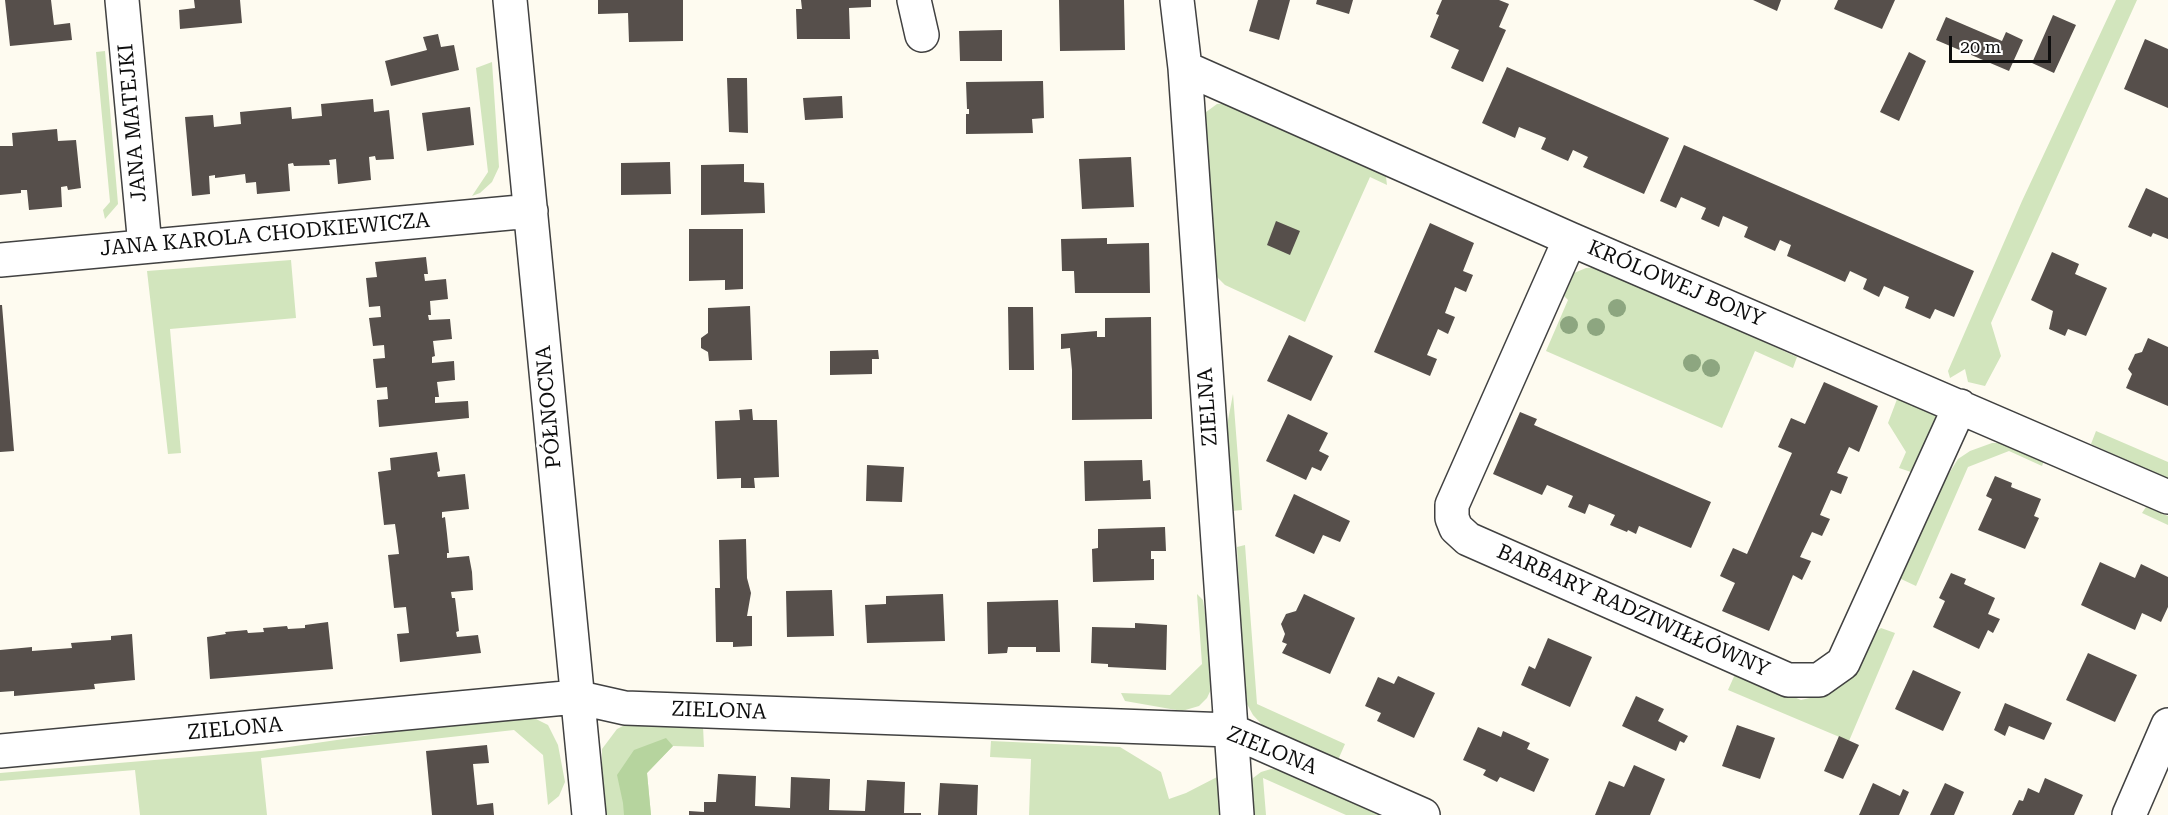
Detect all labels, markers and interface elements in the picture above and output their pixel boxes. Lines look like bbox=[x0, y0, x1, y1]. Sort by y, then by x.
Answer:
scale bar bbox=[1952, 24, 2054, 62]
text: 20 m bbox=[1960, 36, 2001, 57]
street label: JANA MATEJKI bbox=[114, 43, 152, 203]
street label: JANA KAROLA CHODKIEWICZA bbox=[99, 208, 431, 262]
street label: KRÓLOWEJ BONY bbox=[1584, 235, 1768, 333]
street label: PÓŁNOCNA bbox=[531, 344, 567, 470]
street label: ZIELNA bbox=[1193, 367, 1223, 447]
street label: BARBARY RADZIWIŁŁÓWNY bbox=[1493, 539, 1773, 683]
street label: ZIELONA bbox=[671, 697, 767, 725]
street label: ZIELONA bbox=[186, 712, 284, 746]
street label: ZIELONA bbox=[1223, 721, 1321, 781]

